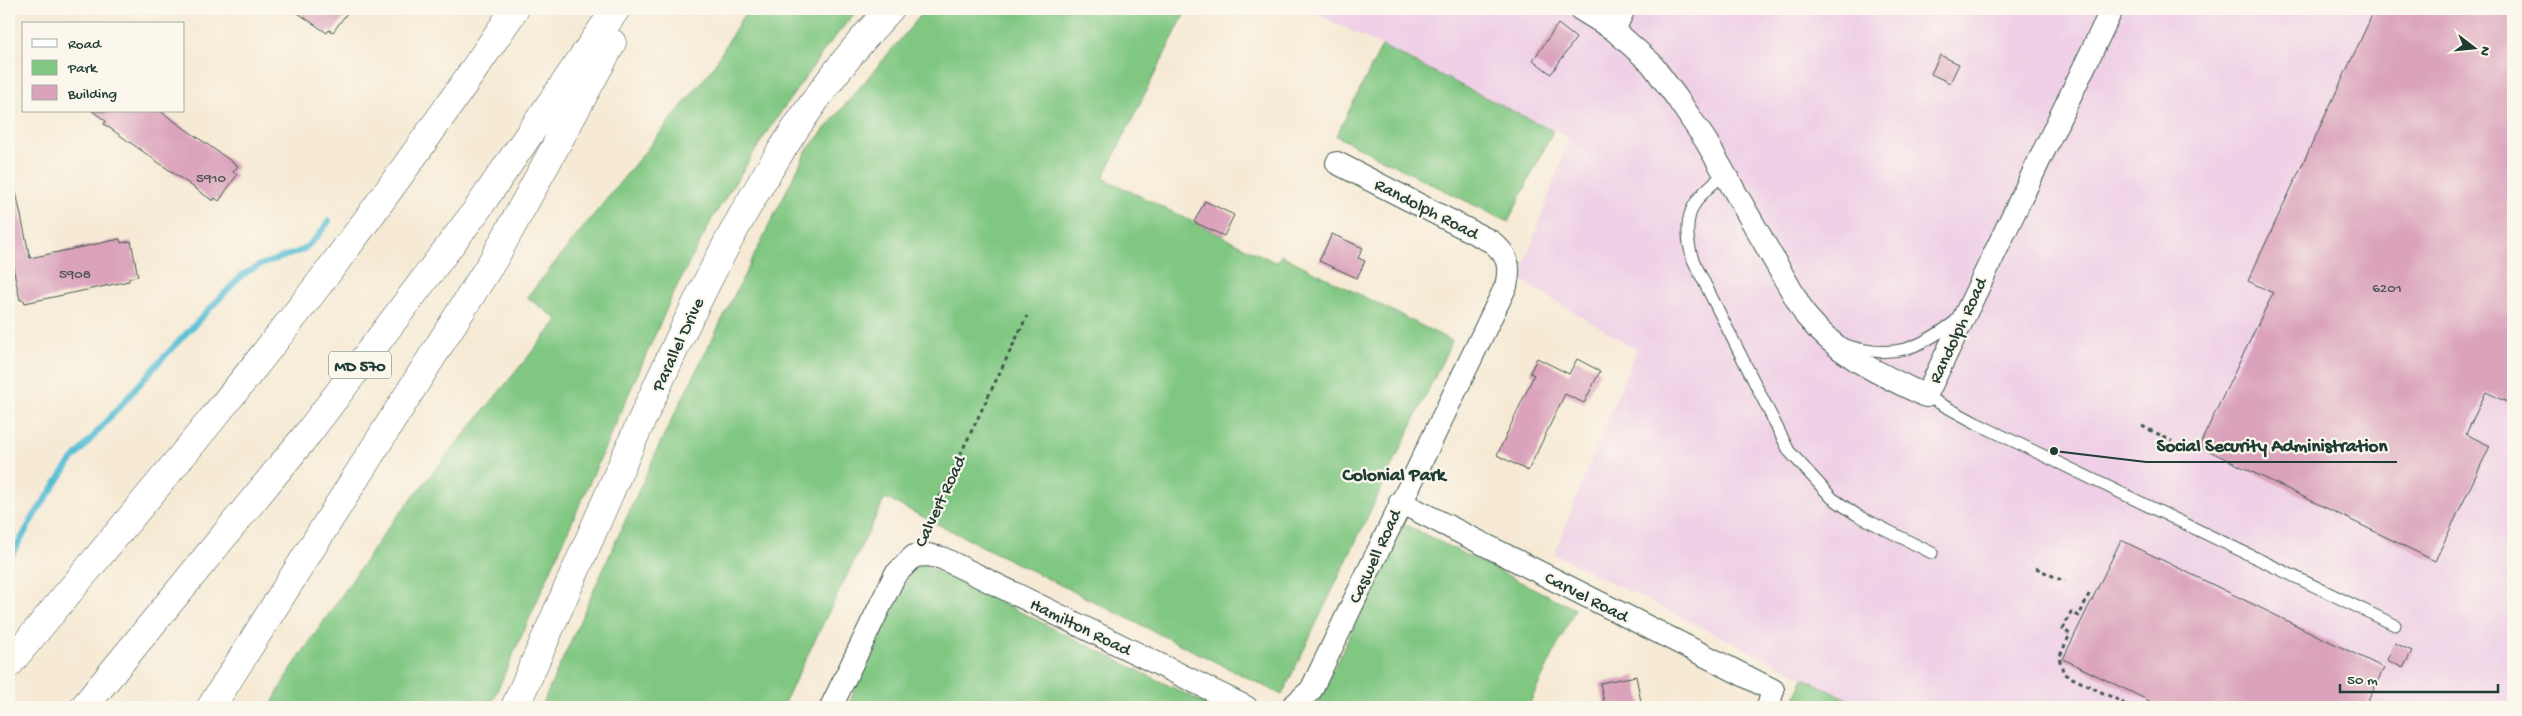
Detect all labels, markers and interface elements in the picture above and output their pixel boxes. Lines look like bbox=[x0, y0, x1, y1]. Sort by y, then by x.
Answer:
legend bbox=[22, 22, 185, 112]
north arrow bbox=[2450, 22, 2500, 72]
text: Road bbox=[68, 36, 102, 54]
text: N bbox=[2475, 44, 2494, 58]
text: Park bbox=[67, 60, 98, 78]
text: Building bbox=[67, 86, 117, 104]
house number: 5910 bbox=[196, 170, 226, 188]
street label: Randolph Road bbox=[1370, 175, 1483, 246]
house number: 5908 bbox=[59, 266, 91, 284]
street label: Randolph Road bbox=[1926, 274, 1993, 387]
house number: 6201 bbox=[2372, 280, 2402, 298]
street label: Parallel Drive bbox=[648, 294, 710, 396]
road number: MD 570 bbox=[329, 352, 391, 378]
callout: Social Security Administration bbox=[2146, 428, 2397, 462]
text: Social Security Administration bbox=[2157, 436, 2388, 459]
street label: Calvert Road bbox=[911, 452, 972, 551]
district label: Colonial Park bbox=[1342, 465, 1448, 488]
street label: Caswell Road bbox=[1345, 505, 1408, 607]
street label: Carvel Road bbox=[1541, 568, 1632, 629]
street label: Hamilton Road bbox=[1026, 595, 1135, 662]
scale bar bbox=[2340, 661, 2497, 693]
text: 50 m bbox=[2347, 672, 2378, 690]

